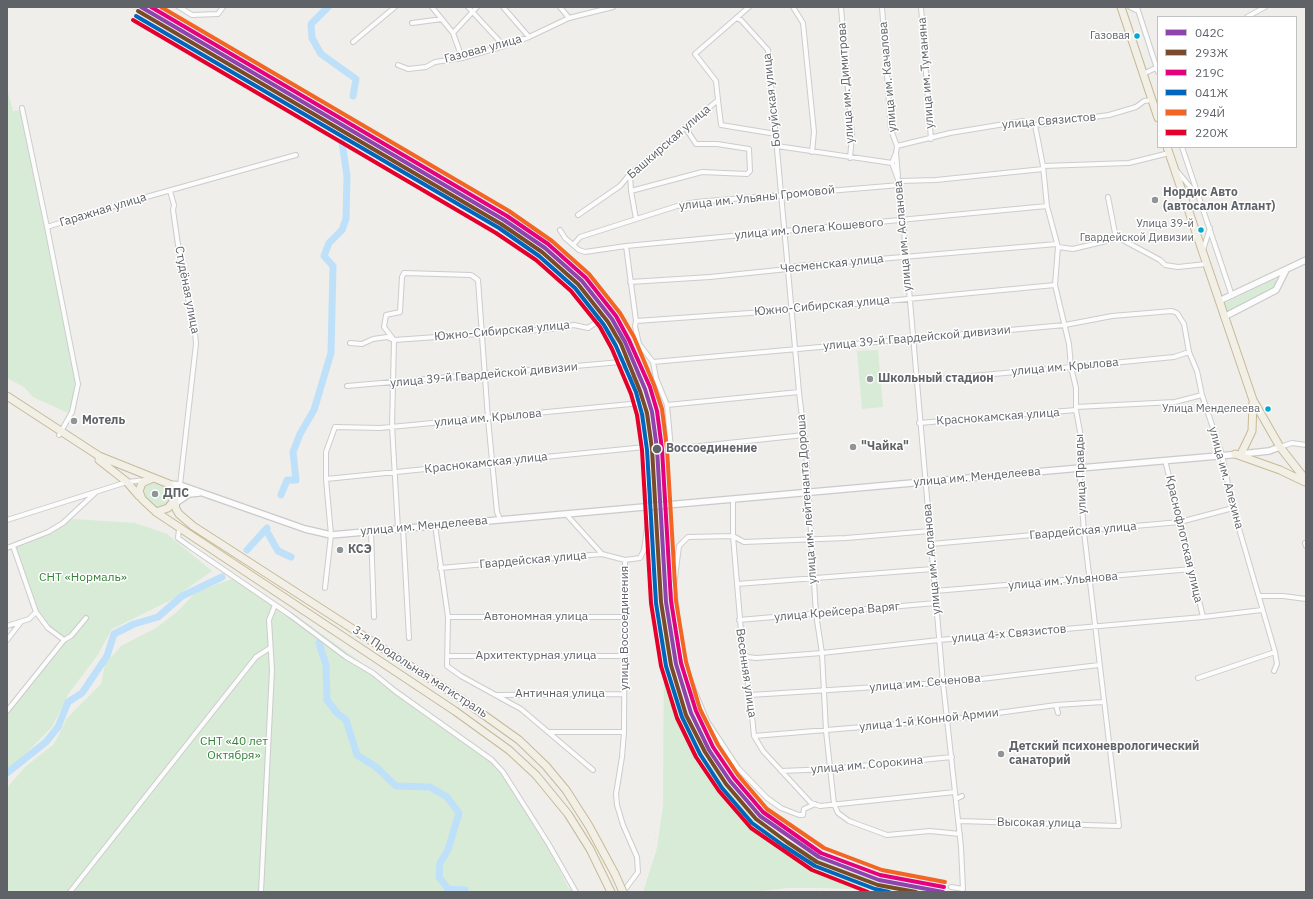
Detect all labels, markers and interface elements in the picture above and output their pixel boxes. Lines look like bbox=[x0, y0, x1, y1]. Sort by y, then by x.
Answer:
legend bbox=[1157, 16, 1297, 148]
street label: улица им. Туманяна bbox=[915, 17, 937, 129]
street label: улица им. Качалова bbox=[876, 21, 900, 133]
street label: улица им. Димитрова bbox=[835, 22, 857, 144]
text: 042С bbox=[1195, 25, 1224, 40]
place label: Газовая bbox=[1090, 29, 1130, 43]
marker: Газовая bbox=[1132, 31, 1142, 41]
street label: Газовая улица bbox=[443, 32, 523, 66]
text: 293Ж bbox=[1195, 45, 1228, 60]
street label: Богуйская улица bbox=[760, 52, 784, 148]
text: 219С bbox=[1195, 65, 1224, 80]
text: 041Ж bbox=[1195, 85, 1228, 100]
street label: Башкирская улица bbox=[624, 102, 714, 182]
text: 294Й bbox=[1195, 105, 1225, 120]
street label: улица Связистов bbox=[1001, 110, 1097, 132]
text: 220Ж bbox=[1195, 125, 1228, 140]
street label: улица им. Асланова bbox=[891, 180, 915, 292]
street label: улица им. Ульяны Громовой bbox=[678, 183, 836, 213]
place label: Нордис Авто (автосалон Атлант) bbox=[1163, 186, 1275, 214]
street label: Гаражная улица bbox=[58, 190, 148, 230]
marker: Нордис Авто (автосалон Атлант) bbox=[1150, 195, 1160, 205]
street label: улица им. Олега Кошевого bbox=[734, 215, 884, 243]
place label: Улица 39-й Гвардейской Дивизии bbox=[1080, 217, 1194, 243]
marker: Улица 39-й Гвардейской Дивизии bbox=[1196, 225, 1206, 235]
street label: Студёная улица bbox=[171, 245, 203, 335]
street label: Чесменская улица bbox=[780, 251, 884, 277]
street label: Южно-Сибирская улица bbox=[754, 293, 890, 319]
street label: Южно-Сибирская улица bbox=[434, 318, 570, 344]
street label: улица 39-й Гвардейской дивизии bbox=[823, 323, 1011, 353]
street label: улица им. Крылова bbox=[1011, 355, 1119, 379]
street label: улица 39-й Гвардейской дивизии bbox=[390, 360, 578, 390]
place label: Школьный стадион bbox=[878, 372, 994, 386]
marker: Школьный стадион bbox=[865, 374, 875, 384]
place label: Улица Менделеева bbox=[1162, 402, 1260, 416]
marker: Улица Менделеева bbox=[1263, 404, 1273, 414]
street label: улица им. Крылова bbox=[434, 406, 542, 430]
street label: Краснокамская улица bbox=[936, 406, 1060, 428]
place label: Мотель bbox=[82, 414, 125, 428]
street label: улица им. лейтенанта Дороша bbox=[794, 414, 820, 584]
marker: Мотель bbox=[69, 416, 79, 426]
street label: улица им. Алехина bbox=[1205, 425, 1247, 531]
street label: улица Правды bbox=[1072, 434, 1090, 514]
place label: "Чайка" bbox=[861, 440, 909, 454]
place label: Воссоединение bbox=[666, 442, 757, 456]
marker: "Чайка" bbox=[848, 442, 858, 452]
marker: Воссоединение bbox=[651, 443, 663, 455]
street label: Краснокамская улица bbox=[424, 449, 548, 477]
street label: улица им. Менделеева bbox=[913, 464, 1041, 490]
street label: Краснофлотская улица bbox=[1162, 474, 1206, 604]
place label: ДПС bbox=[163, 487, 189, 501]
marker: ДПС bbox=[150, 489, 160, 499]
street label: улица им. Асланова bbox=[920, 503, 944, 615]
street label: улица им. Менделеева bbox=[360, 513, 488, 539]
street label: Гвардейская улица bbox=[1029, 519, 1137, 543]
place label: КСЭ bbox=[348, 543, 372, 557]
marker: КСЭ bbox=[335, 545, 345, 555]
street label: Гвардейская улица bbox=[479, 548, 587, 572]
street label: улица Воссоединения bbox=[618, 566, 632, 690]
street label: улица им. Ульянова bbox=[1007, 569, 1119, 593]
park label: СНТ «Нормаль» bbox=[39, 571, 127, 585]
street label: улица Крейсера Варяг bbox=[774, 599, 900, 625]
street label: Автономная улица bbox=[484, 610, 588, 624]
street label: улица 4-х Связистов bbox=[951, 622, 1067, 646]
street label: 3-я Продольная магистраль bbox=[350, 623, 490, 721]
street label: Весенняя улица bbox=[733, 627, 759, 719]
street label: Архитектурная улица bbox=[475, 649, 597, 663]
street label: улица им. Сеченова bbox=[869, 671, 981, 695]
street label: Античная улица bbox=[515, 687, 605, 701]
street label: улица 1-й Конной Армии bbox=[859, 706, 999, 734]
park label: СНТ «40 лет Октября» bbox=[200, 735, 268, 763]
place label: Детский психоневрологический санаторий bbox=[1009, 740, 1199, 768]
marker: Детский психоневрологический санаторий bbox=[996, 749, 1006, 759]
street label: улица им. Сорокина bbox=[810, 753, 924, 777]
street label: Высокая улица bbox=[997, 815, 1081, 831]

